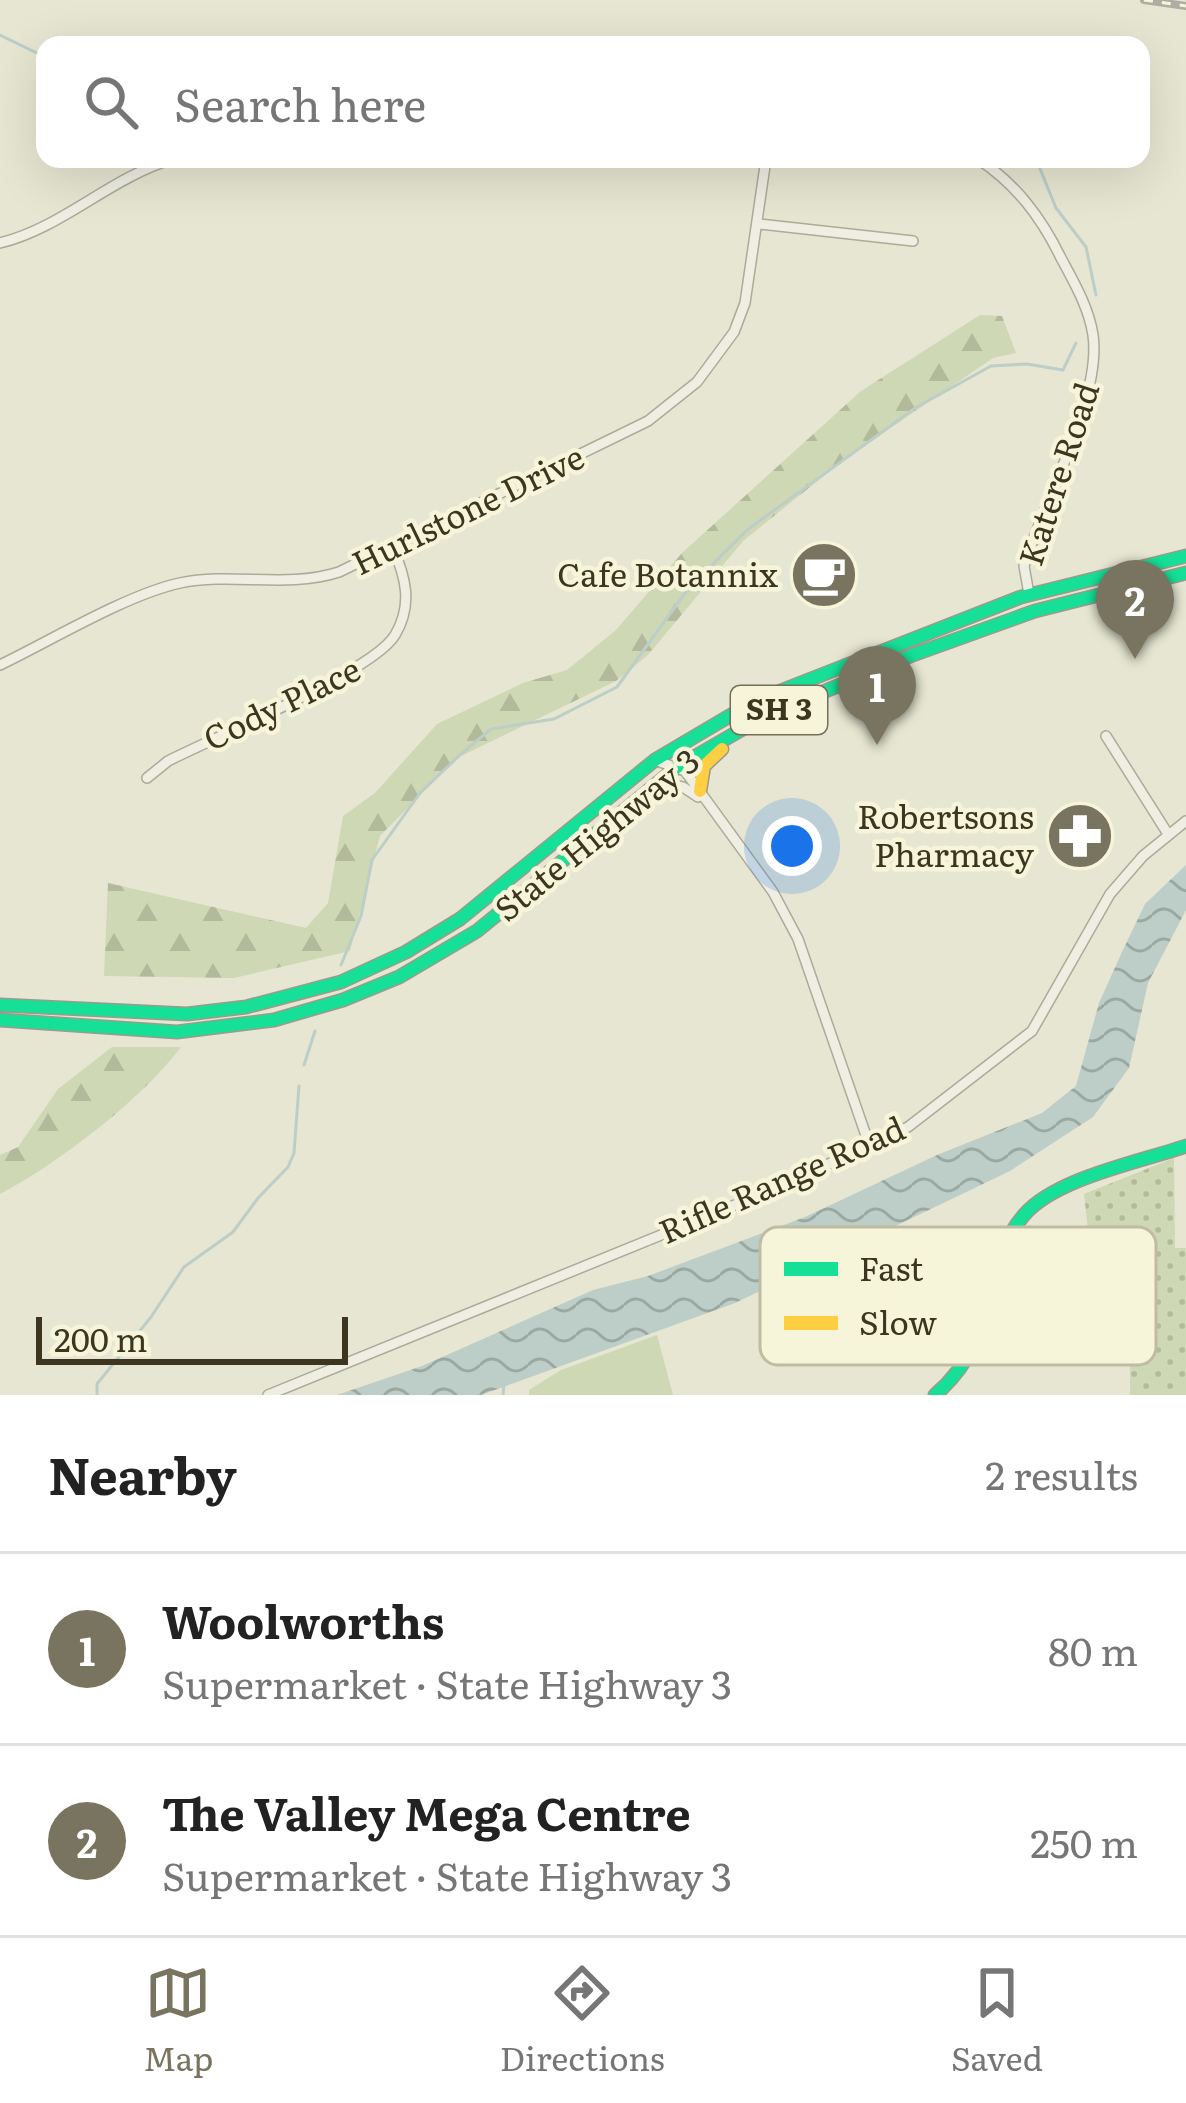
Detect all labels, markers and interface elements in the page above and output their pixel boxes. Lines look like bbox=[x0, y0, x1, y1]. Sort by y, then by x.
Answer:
search box bbox=[36, 36, 1150, 168]
icon: search bbox=[78, 69, 144, 135]
text: Search here bbox=[174, 69, 426, 136]
street label: Katere Road bbox=[1004, 375, 1109, 571]
street label: Hurlstone Drive bbox=[343, 430, 591, 585]
cafe icon: Cafe Botannix bbox=[789, 540, 859, 610]
place label: Cafe Botannix bbox=[557, 548, 778, 597]
pin: 2 bbox=[1096, 560, 1174, 659]
street label: Cody Place bbox=[194, 643, 368, 761]
pin: 1 bbox=[838, 646, 916, 745]
road number: SH 3 bbox=[731, 686, 827, 734]
street label: State Highway 3 bbox=[482, 735, 708, 931]
place label: Robertsons Pharmacy bbox=[857, 790, 1034, 877]
pharmacy icon: Robertsons Pharmacy bbox=[1045, 801, 1115, 871]
your location bbox=[762, 816, 822, 876]
street label: Rifle Range Road bbox=[650, 1102, 912, 1254]
legend bbox=[760, 1227, 1156, 1365]
text: Fast bbox=[859, 1242, 924, 1291]
text: Slow bbox=[859, 1296, 937, 1345]
scale bar bbox=[36, 1311, 348, 1364]
text: 200 m bbox=[54, 1313, 148, 1362]
text: Nearby bbox=[48, 1435, 237, 1511]
text: 2 results bbox=[985, 1444, 1138, 1502]
text: Woolworths bbox=[162, 1586, 444, 1653]
text: 1 bbox=[79, 1620, 95, 1678]
text: 80 m bbox=[1048, 1620, 1138, 1678]
text: Supermarket · State Highway 3 bbox=[162, 1653, 732, 1711]
text: The Valley Mega Centre bbox=[162, 1778, 691, 1845]
text: 2 bbox=[77, 1812, 97, 1870]
text: 250 m bbox=[1030, 1812, 1138, 1870]
text: Supermarket · State Highway 3 bbox=[162, 1845, 732, 1903]
tab: Map bbox=[143, 1960, 213, 2081]
tab: Directions bbox=[500, 1960, 665, 2081]
tab: Saved bbox=[951, 1960, 1043, 2081]

